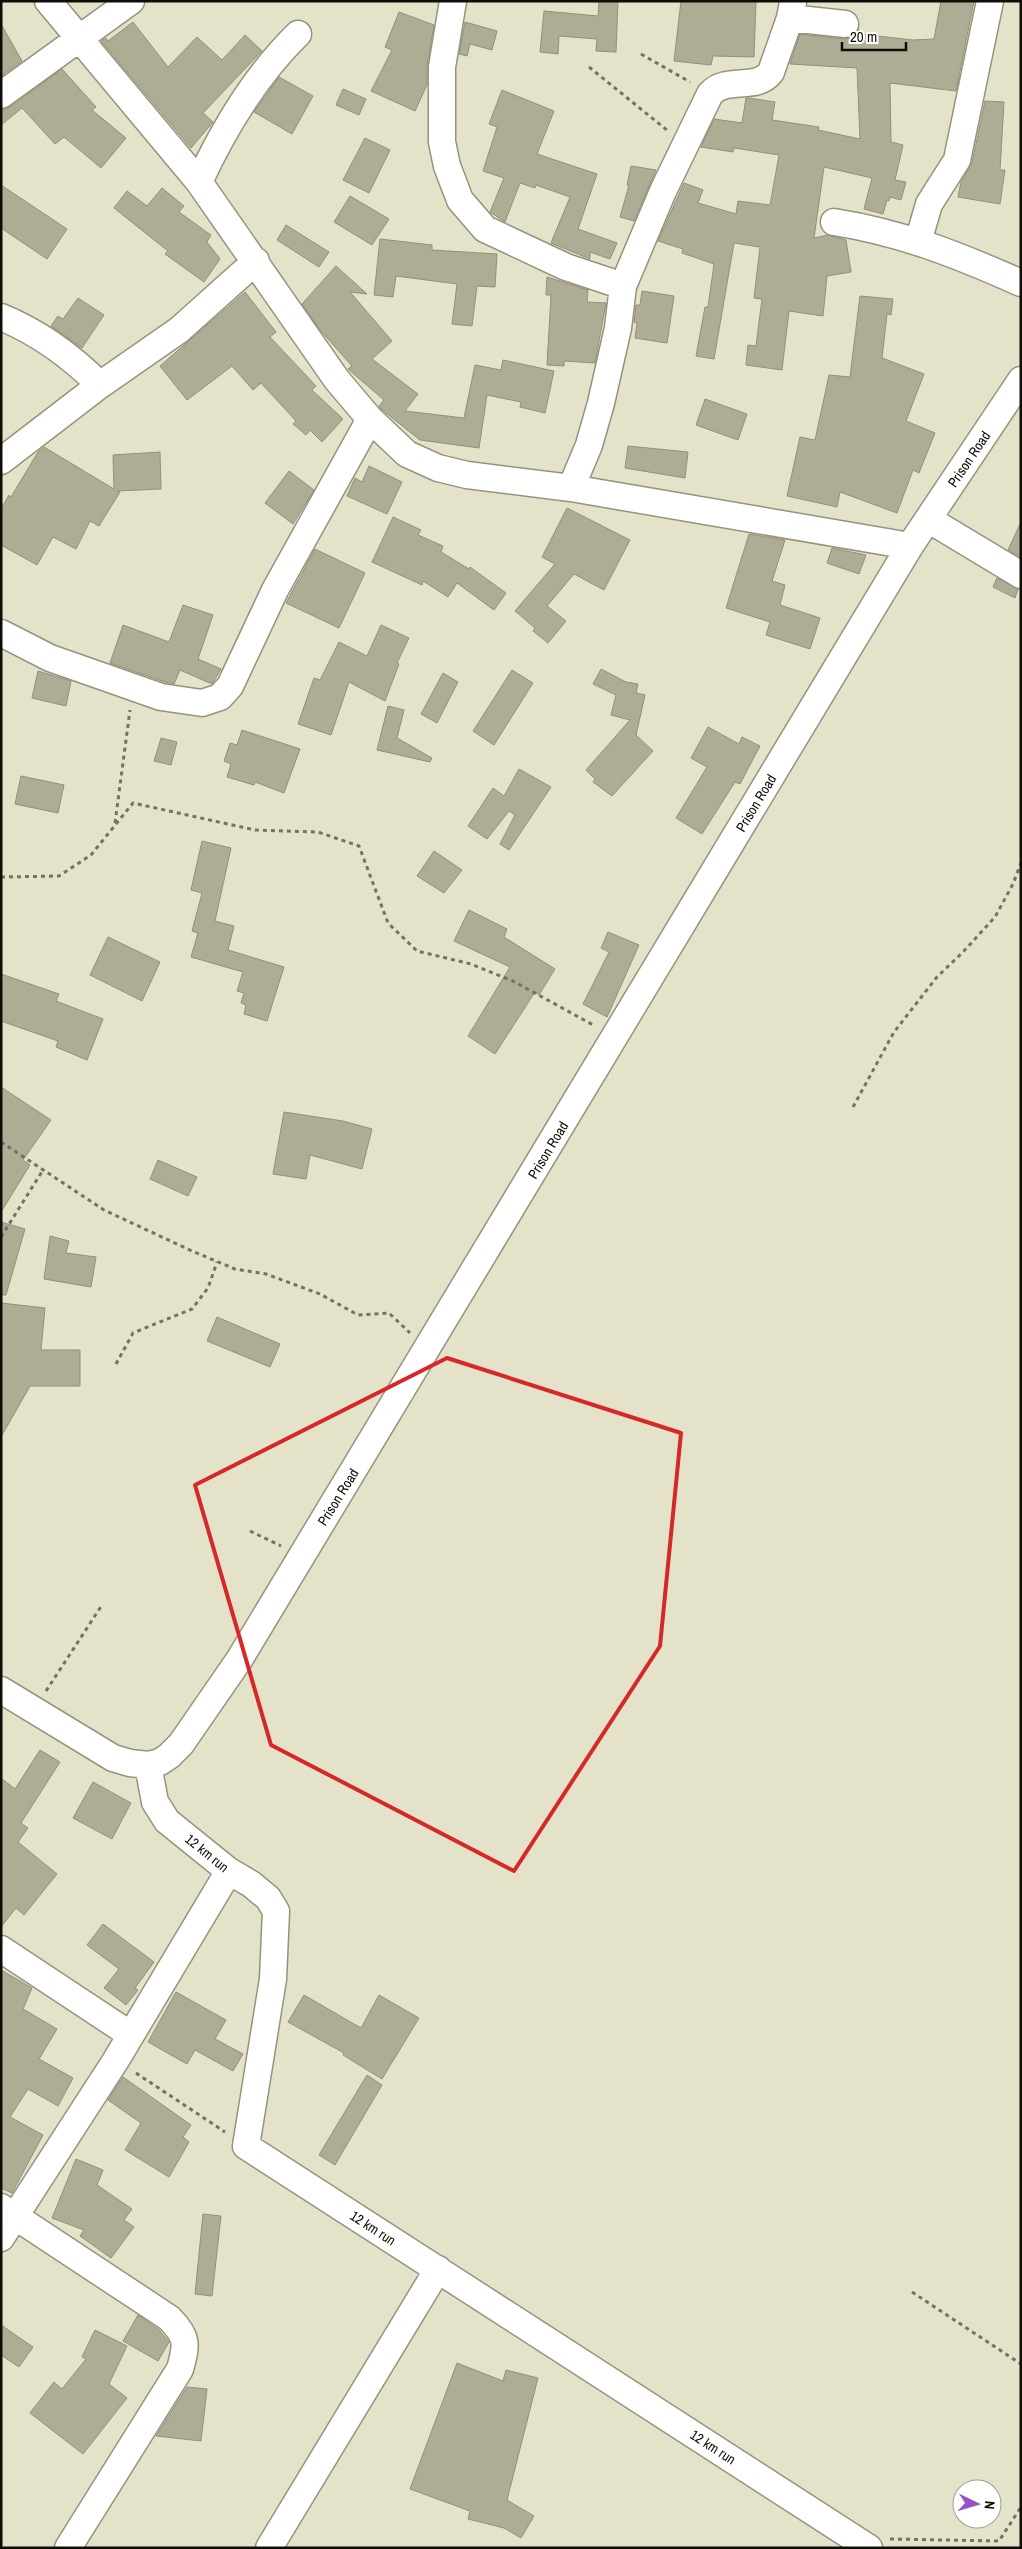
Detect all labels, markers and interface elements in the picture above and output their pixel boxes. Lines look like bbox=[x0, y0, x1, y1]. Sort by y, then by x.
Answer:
scale bar bbox=[842, 20, 906, 52]
text: 20 m bbox=[850, 26, 877, 47]
street label: Prison Road bbox=[944, 428, 994, 490]
street label: Prison Road bbox=[732, 771, 780, 835]
street label: Prison Road bbox=[524, 1118, 572, 1182]
street label: Prison Road bbox=[313, 1465, 363, 1529]
street label: 12 km run bbox=[182, 1830, 232, 1876]
street label: 12 km run bbox=[347, 2207, 399, 2249]
street label: 12 km run bbox=[687, 2426, 739, 2468]
north arrow bbox=[952, 2479, 1002, 2529]
text: N bbox=[981, 2500, 999, 2510]

